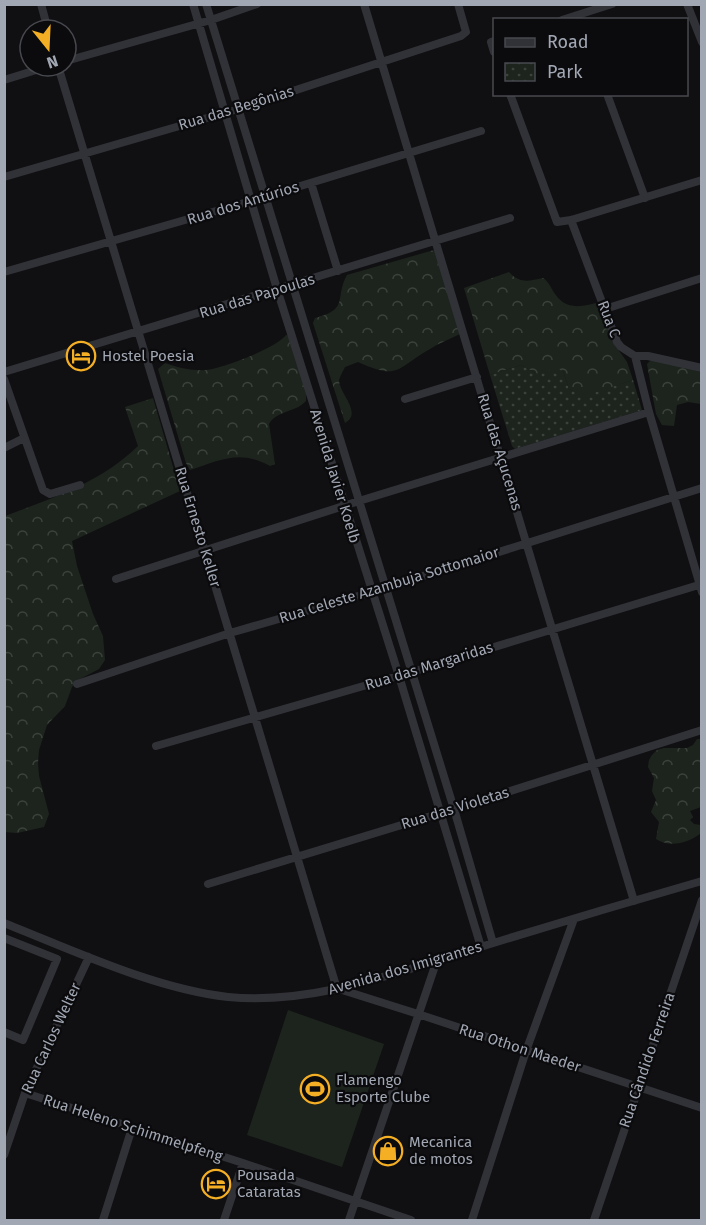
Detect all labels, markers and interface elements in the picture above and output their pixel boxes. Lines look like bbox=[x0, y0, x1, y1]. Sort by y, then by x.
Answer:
north arrow bbox=[18, 18, 78, 78]
legend bbox=[493, 18, 688, 96]
text: Road bbox=[547, 31, 589, 53]
text: N bbox=[45, 51, 60, 72]
text: Park bbox=[547, 61, 583, 83]
street label: Rua das Begônias bbox=[176, 82, 296, 134]
street label: Rua dos Antúrios bbox=[185, 177, 301, 229]
street label: Rua das Papoulas bbox=[197, 270, 317, 322]
street label: Rua C bbox=[594, 298, 624, 341]
hotel icon: Hostel Poesia bbox=[65, 340, 97, 372]
place label: Hostel Poesia bbox=[102, 347, 194, 365]
street label: Rua das Açucenas bbox=[474, 391, 526, 513]
street label: Avenida Javier Koelb bbox=[306, 407, 364, 545]
street label: Rua Ernesto Keller bbox=[171, 465, 225, 590]
street label: Rua Celeste Azambuja Sottomaior bbox=[277, 543, 501, 627]
street label: Rua das Margaridas bbox=[363, 638, 495, 694]
street label: Rua das Violetas bbox=[399, 783, 511, 833]
street label: Avenida dos Imigrantes bbox=[326, 937, 484, 999]
street label: Rua Carlos Welter bbox=[17, 980, 85, 1096]
street label: Rua Cândido Ferreira bbox=[615, 990, 679, 1130]
street label: Rua Othon Maeder bbox=[457, 1020, 583, 1076]
place label: Flamengo Esporte Clube bbox=[336, 1071, 430, 1106]
sports icon: Flamengo Esporte Clube bbox=[299, 1073, 331, 1105]
street label: Rua Heleno Schimmelpfeng bbox=[41, 1090, 225, 1166]
place label: Mecanica de motos bbox=[409, 1133, 473, 1168]
shop icon: Mecanica de motos bbox=[372, 1135, 404, 1167]
place label: Pousada Cataratas bbox=[237, 1166, 301, 1201]
hotel icon: Pousada Cataratas bbox=[200, 1168, 232, 1200]

